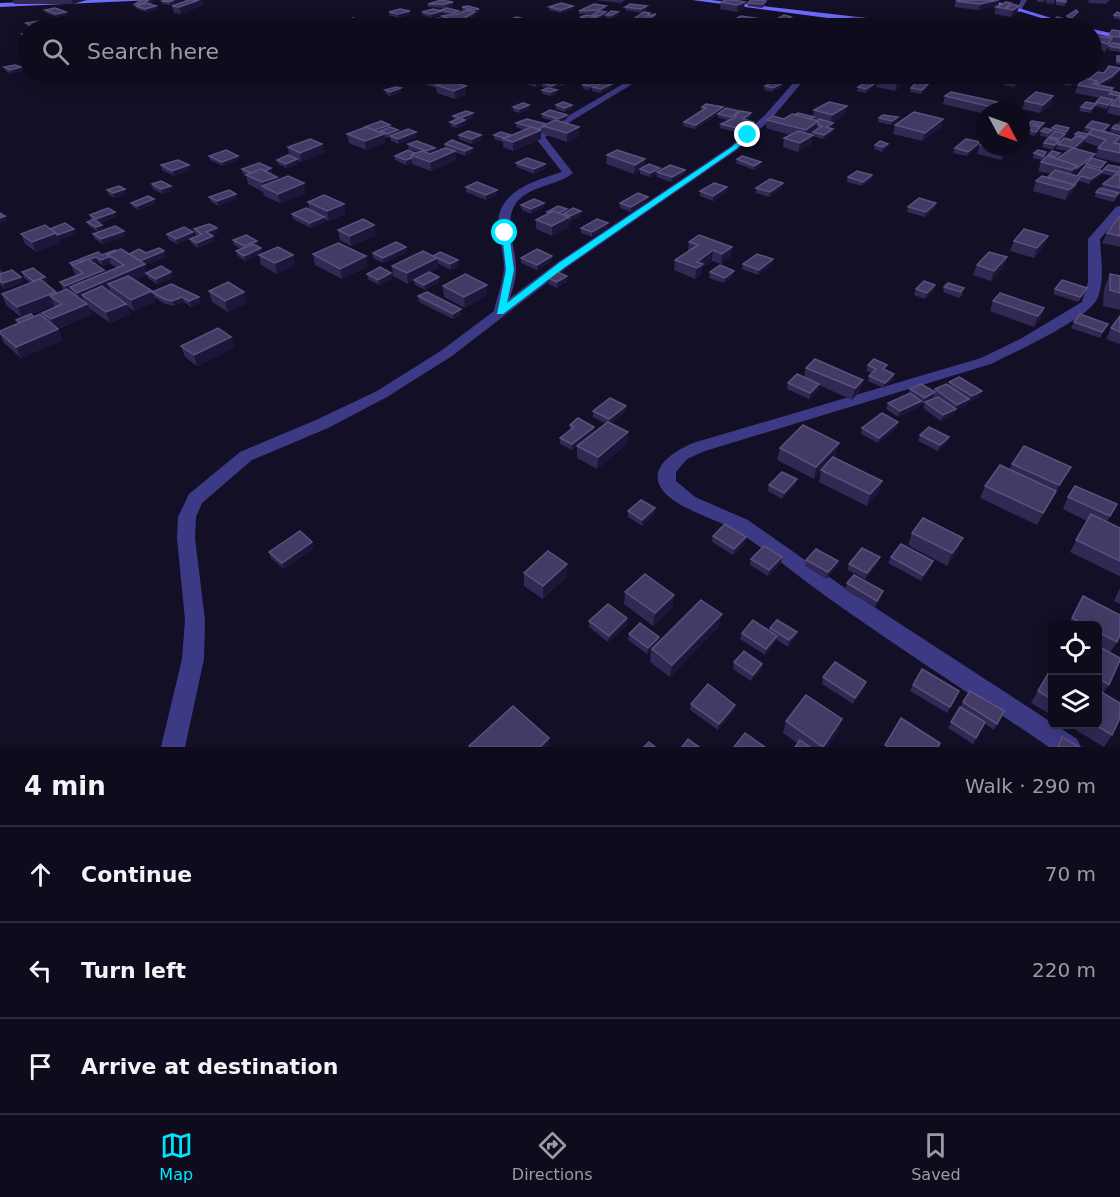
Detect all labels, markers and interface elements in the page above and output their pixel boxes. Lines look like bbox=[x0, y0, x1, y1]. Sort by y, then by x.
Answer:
search box bbox=[18, 18, 1102, 84]
icon: search bbox=[39, 35, 72, 68]
text: Search here bbox=[87, 39, 219, 64]
north arrow bbox=[976, 102, 1030, 156]
route end bbox=[734, 121, 760, 147]
route start bbox=[491, 219, 517, 245]
map controls bbox=[1048, 621, 1102, 729]
button: locate bbox=[1048, 621, 1102, 675]
button: layers bbox=[1048, 675, 1102, 729]
text: 4 min bbox=[24, 771, 106, 801]
text: Walk · 290 m bbox=[965, 774, 1096, 798]
icon: ahead bbox=[24, 858, 57, 891]
text: Continue bbox=[81, 862, 192, 887]
text: 70 m bbox=[1045, 862, 1096, 886]
icon: left bbox=[24, 954, 57, 987]
text: Turn left bbox=[81, 958, 186, 983]
text: 220 m bbox=[1032, 958, 1096, 982]
icon: arrive bbox=[24, 1050, 57, 1083]
text: Arrive at destination bbox=[81, 1054, 338, 1079]
tab: Map bbox=[159, 1129, 193, 1184]
tab: Directions bbox=[512, 1129, 592, 1184]
tab: Saved bbox=[911, 1129, 961, 1184]

